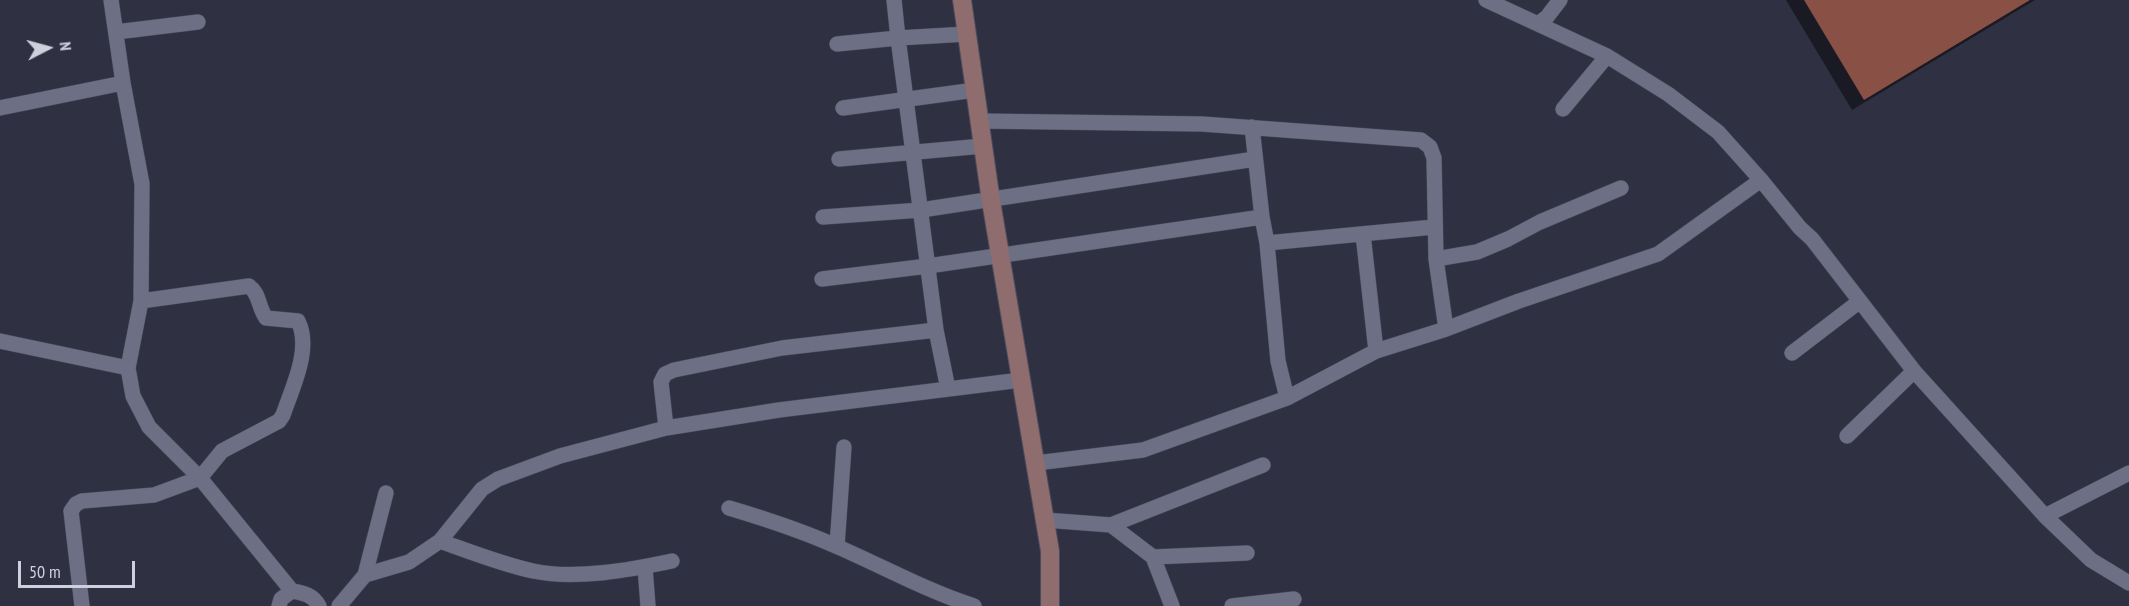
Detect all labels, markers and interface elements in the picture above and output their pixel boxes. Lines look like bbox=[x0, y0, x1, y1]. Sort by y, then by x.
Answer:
north arrow bbox=[18, 18, 78, 78]
text: N bbox=[56, 41, 76, 51]
scale bar bbox=[21, 549, 138, 587]
text: 50 m bbox=[29, 560, 61, 583]

